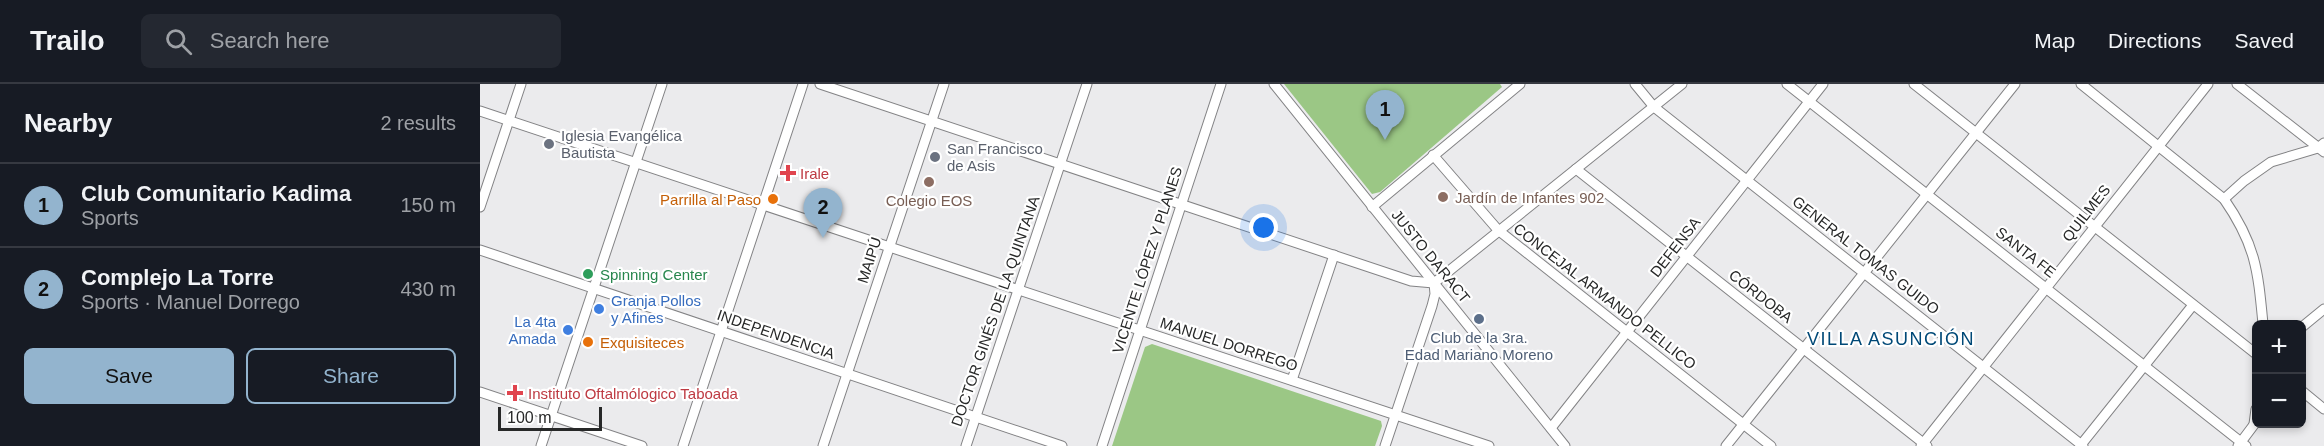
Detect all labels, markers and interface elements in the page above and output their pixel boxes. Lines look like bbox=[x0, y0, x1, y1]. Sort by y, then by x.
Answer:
search box bbox=[141, 14, 561, 68]
text: Trailo bbox=[30, 25, 105, 56]
icon: search bbox=[162, 25, 195, 58]
text: Search here bbox=[210, 28, 330, 53]
text: Map bbox=[2034, 29, 2075, 52]
text: Directions bbox=[2108, 29, 2201, 52]
text: Saved bbox=[2234, 29, 2294, 52]
pin: 1 bbox=[1366, 91, 1404, 140]
text: Nearby bbox=[24, 108, 112, 138]
text: 2 results bbox=[380, 112, 456, 134]
place label: Iglesia Evangélica Bautista bbox=[561, 127, 683, 161]
marker: Iglesia Evangélica Bautista bbox=[542, 137, 556, 151]
place label: San Francisco de Asis bbox=[947, 140, 1043, 174]
marker: San Francisco de Asis bbox=[928, 150, 942, 164]
street label: VICENTE LÓPEZ Y PLANES bbox=[1109, 164, 1185, 356]
place label: Irale bbox=[800, 165, 829, 182]
marker: Irale bbox=[781, 166, 795, 180]
marker: Colegio EOS bbox=[922, 175, 936, 189]
text: Club Comunitario Kadima bbox=[81, 181, 351, 206]
street label: QUILMES bbox=[2059, 181, 2113, 245]
pin: 2 bbox=[804, 188, 842, 238]
place label: Jardín de Infantes 902 bbox=[1455, 189, 1604, 206]
marker: Jardín de Infantes 902 bbox=[1436, 190, 1450, 204]
place label: Parrilla al Paso bbox=[660, 191, 761, 208]
marker: Parrilla al Paso bbox=[766, 192, 780, 206]
place label: Colegio EOS bbox=[886, 192, 972, 209]
street label: GENERAL TOMAS GUIDO bbox=[1789, 192, 1943, 318]
street label: DOCTOR GINÉS DE LA QUINTANA bbox=[947, 193, 1043, 429]
text: 1 bbox=[38, 194, 49, 216]
text: 150 m bbox=[400, 194, 456, 216]
street label: JUSTO DARACT bbox=[1388, 206, 1474, 306]
text: Sports bbox=[81, 207, 139, 229]
your location bbox=[1249, 213, 1278, 242]
street label: DEFENSA bbox=[1646, 214, 1704, 280]
street label: CONCEJAL ARMANDO PELLICO bbox=[1510, 219, 1700, 373]
street label: SANTA FE bbox=[1993, 223, 2059, 281]
street label: MAIPÚ bbox=[854, 235, 884, 285]
text: Complejo La Torre bbox=[81, 265, 274, 290]
place label: Spinning Center bbox=[600, 266, 708, 283]
street label: CÓRDOBA bbox=[1726, 266, 1796, 326]
marker: Spinning Center bbox=[581, 267, 595, 281]
text: 2 bbox=[38, 278, 49, 300]
text: 430 m bbox=[400, 278, 456, 300]
text: Sports · Manuel Dorrego bbox=[81, 291, 300, 313]
place label: Granja Pollos y Afines bbox=[611, 292, 701, 326]
marker: Granja Pollos y Afines bbox=[592, 302, 606, 316]
street label: INDEPENDENCIA bbox=[715, 306, 837, 362]
marker: Club de la 3ra. Edad Mariano Moreno bbox=[1472, 312, 1486, 326]
place label: La 4ta Amada bbox=[508, 313, 557, 347]
street label: MANUEL DORREGO bbox=[1158, 314, 1300, 374]
map controls bbox=[2252, 320, 2306, 428]
button: + bbox=[2252, 320, 2306, 374]
marker: La 4ta Amada bbox=[561, 323, 575, 337]
district label: VILLA ASUNCIÓN bbox=[1807, 328, 1975, 349]
place label: Club de la 3ra. Edad Mariano Moreno bbox=[1405, 329, 1553, 363]
place label: Exquisiteces bbox=[600, 334, 684, 351]
marker: Exquisiteces bbox=[581, 335, 595, 349]
button: Save bbox=[24, 348, 234, 404]
button: Share bbox=[246, 348, 456, 404]
button: − bbox=[2252, 374, 2306, 428]
marker: Instituto Oftalmólogico Taboada bbox=[506, 384, 524, 402]
place label: Instituto Oftalmólogico Taboada bbox=[528, 385, 739, 402]
scale bar bbox=[498, 404, 602, 432]
text: 100 m bbox=[507, 409, 551, 426]

